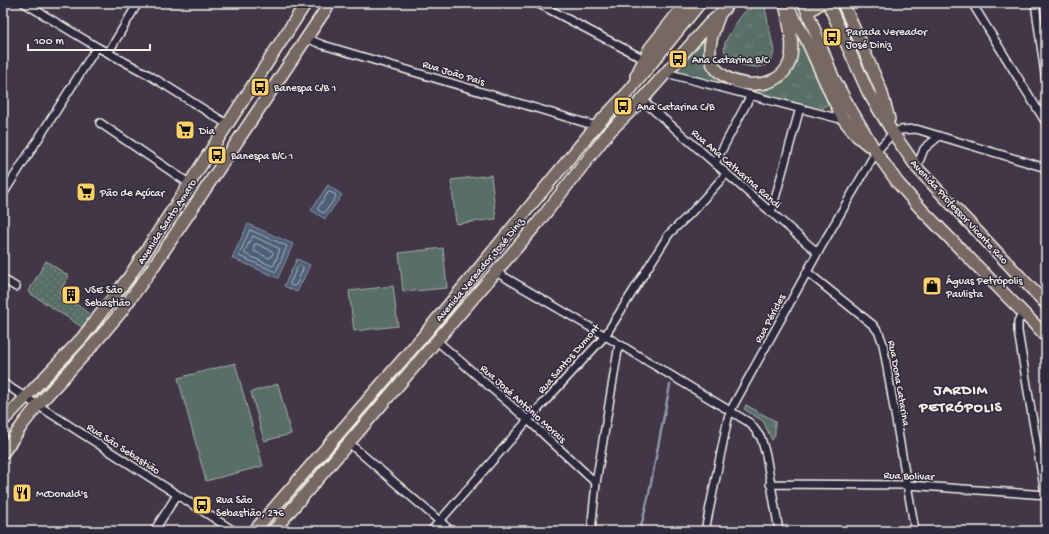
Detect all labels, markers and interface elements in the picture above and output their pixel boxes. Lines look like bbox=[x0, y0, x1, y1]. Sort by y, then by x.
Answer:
scale bar bbox=[28, 26, 150, 52]
bus stop icon: Parada Vereador José Diniz bbox=[821, 26, 843, 48]
place label: Parada Vereador José Diniz bbox=[845, 27, 928, 52]
text: 100 m bbox=[33, 35, 64, 49]
bus stop icon: Ana Catarina B/C bbox=[667, 48, 689, 70]
place label: Ana Catarina B/C bbox=[692, 55, 771, 67]
street label: Rua João Pais bbox=[421, 59, 487, 89]
bus stop icon: Banespa C/B 1 bbox=[249, 76, 271, 98]
place label: Banespa C/B 1 bbox=[273, 83, 336, 95]
bus stop icon: Ana Catarina C/B bbox=[612, 95, 634, 117]
place label: Ana Catarina C/B bbox=[637, 102, 715, 114]
supermarket icon: Dia bbox=[174, 119, 196, 141]
place label: Dia bbox=[198, 126, 216, 138]
street label: Rua Ana Catharina Randi bbox=[688, 127, 783, 212]
bus stop icon: Banespa B/C 1 bbox=[206, 144, 228, 166]
place label: Banespa B/C 1 bbox=[230, 151, 293, 163]
street label: Avenida Professor Vicente Rao bbox=[907, 157, 1011, 267]
street label: Avenida Santo Amaro bbox=[136, 177, 200, 267]
supermarket icon: Pão de Açúcar bbox=[75, 181, 97, 203]
place label: Pão de Açúcar bbox=[99, 188, 165, 200]
street label: Avenida Vereador José Diniz bbox=[434, 215, 528, 325]
shop icon: Águas Petrópolis Paulista bbox=[921, 275, 943, 297]
place label: Águas Petrópolis Paulista bbox=[945, 275, 1023, 301]
building icon: VSE São Sebastião bbox=[60, 284, 82, 306]
place label: VSE São Sebastião bbox=[84, 285, 131, 310]
street label: Rua Péricles bbox=[753, 292, 789, 345]
street label: Rua Santos Dumont bbox=[536, 321, 604, 397]
street label: Rua Dona Catarina bbox=[885, 340, 912, 428]
street label: Rua José Antônio Morais bbox=[477, 363, 569, 447]
district label: JARDIM PETRÓPOLIS bbox=[918, 382, 1003, 417]
street label: Rua São Sebastião bbox=[84, 422, 162, 478]
street label: Rua Bolivar bbox=[883, 470, 936, 484]
restaurant icon: McDonald's bbox=[11, 482, 33, 504]
place label: McDonald's bbox=[36, 489, 88, 501]
bus stop icon: Rua São Sebastião, 276 bbox=[191, 494, 213, 516]
place label: Rua São Sebastião, 276 bbox=[216, 495, 285, 520]

